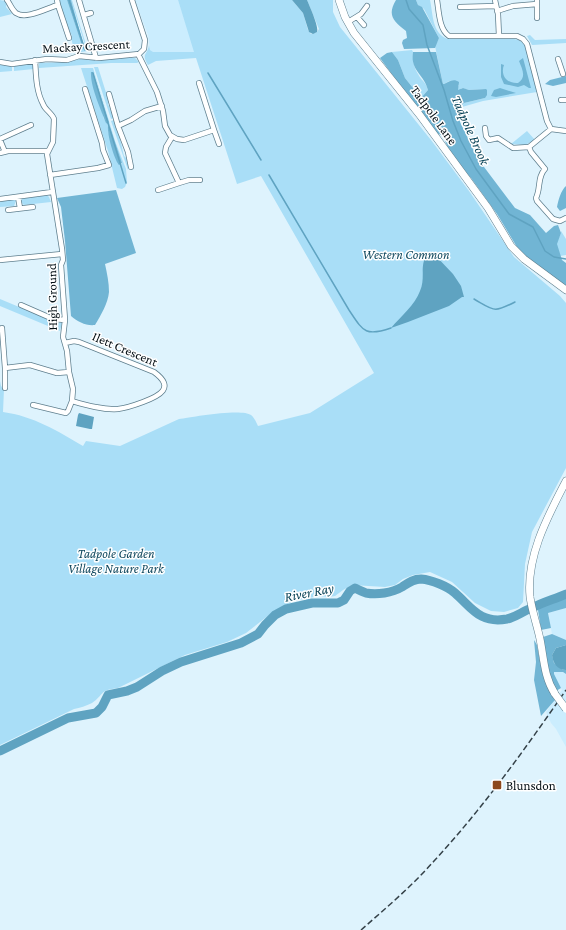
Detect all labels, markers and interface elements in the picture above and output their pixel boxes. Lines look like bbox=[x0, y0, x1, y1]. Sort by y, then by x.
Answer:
street label: Mackay Crescent bbox=[42, 36, 131, 56]
street label: Tadpole Lane bbox=[407, 82, 461, 148]
water label: Tadpole Brook bbox=[449, 93, 494, 168]
park label: Western Common bbox=[363, 247, 450, 262]
street label: High Ground bbox=[44, 263, 60, 331]
street label: Ilett Crescent bbox=[90, 329, 160, 370]
park label: Tadpole Garden Village Nature Park bbox=[68, 546, 165, 576]
water label: River Ray bbox=[283, 579, 335, 605]
place label: Blunsdon bbox=[506, 778, 556, 793]
marker: Blunsdon bbox=[491, 779, 503, 791]

